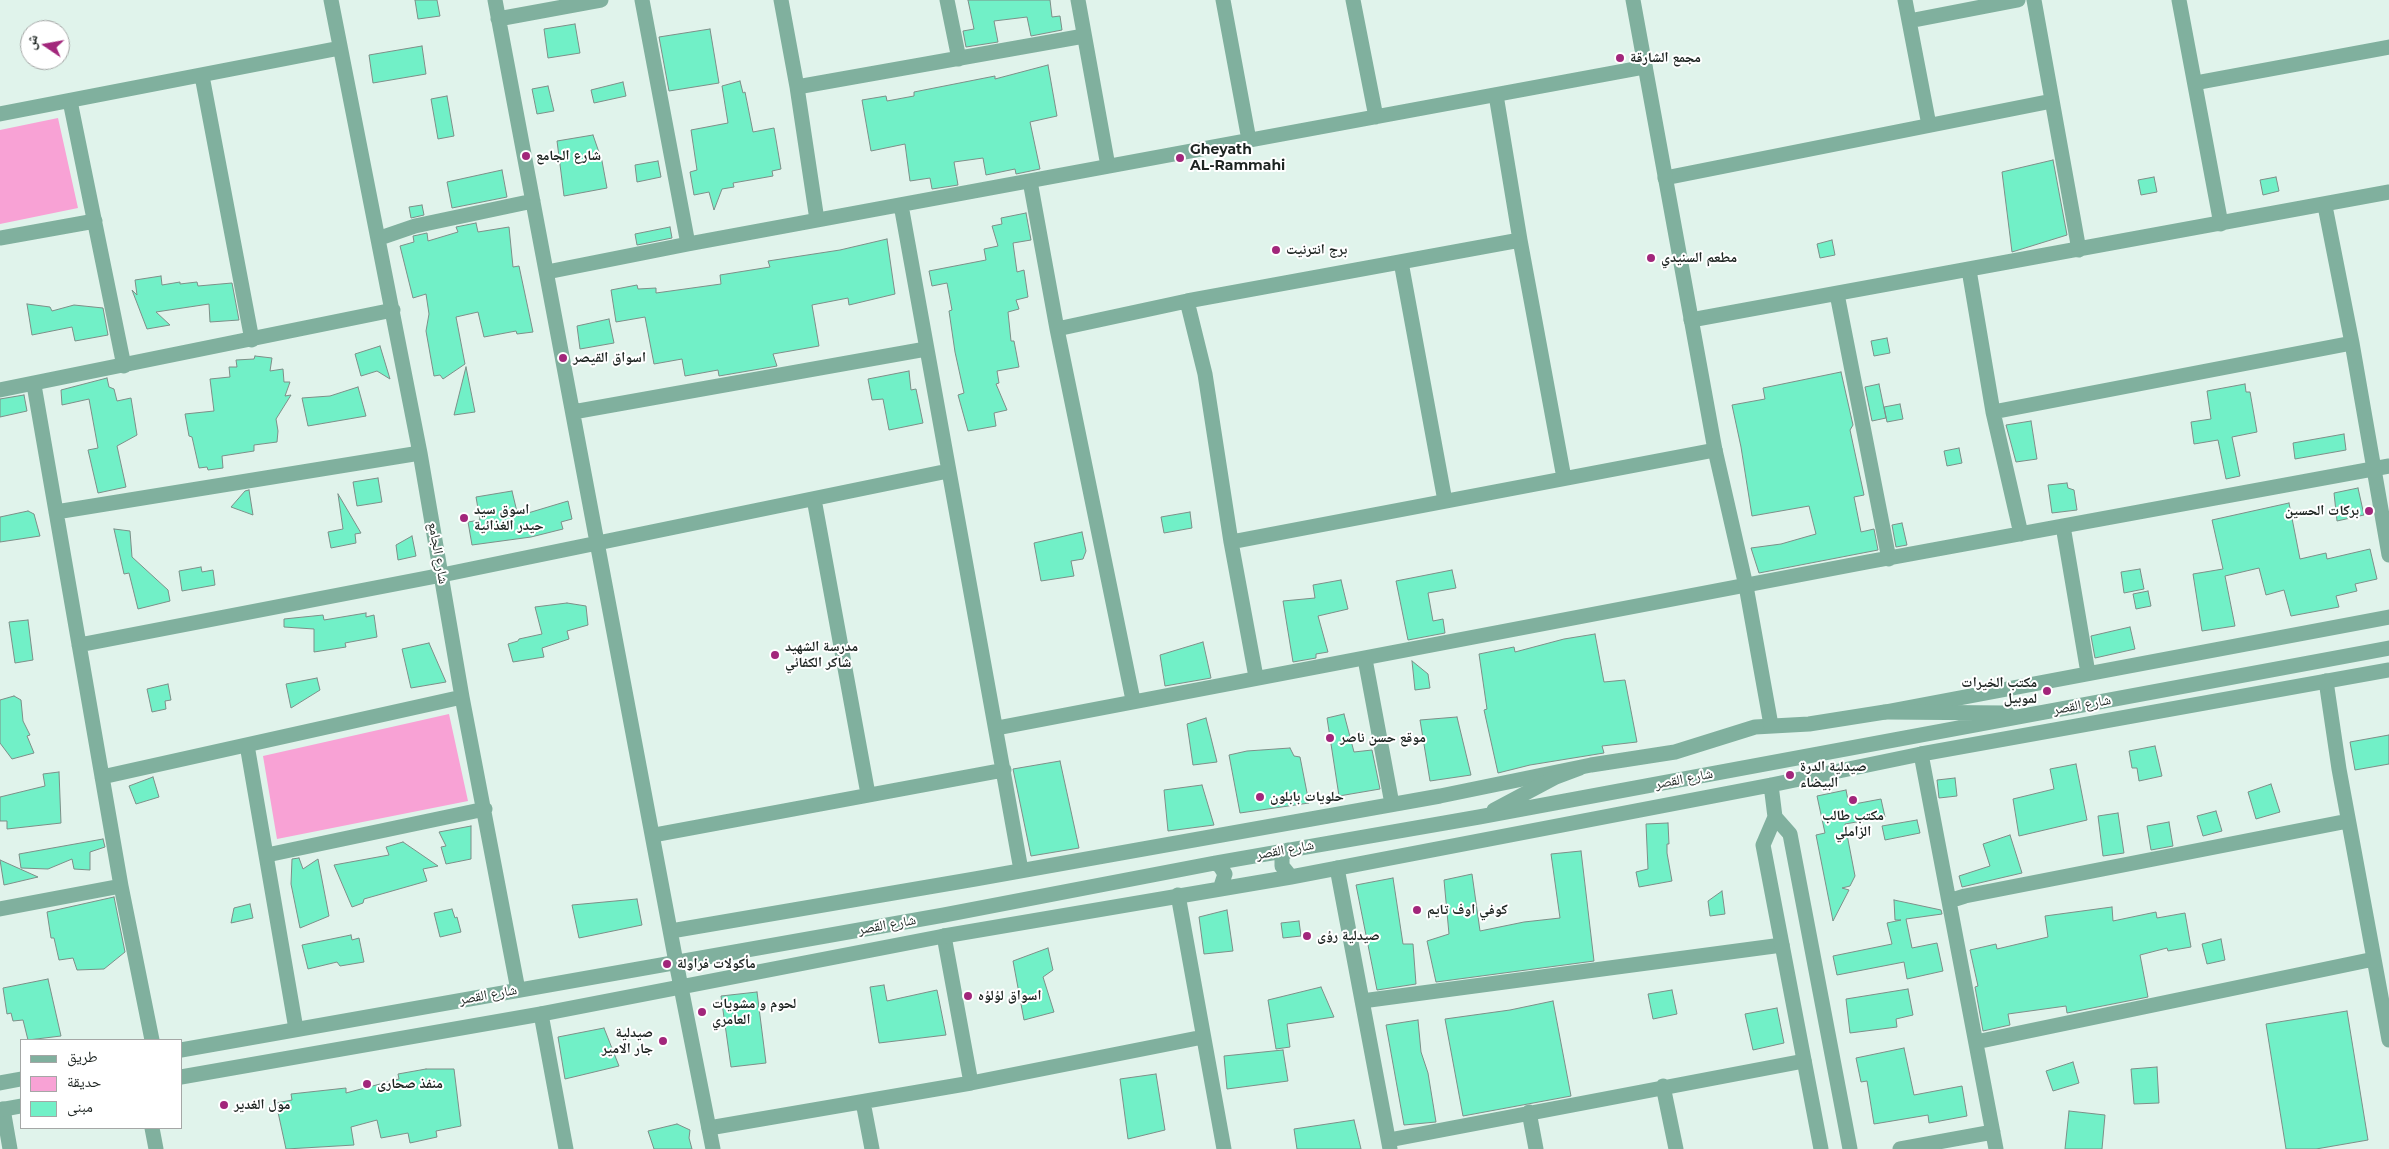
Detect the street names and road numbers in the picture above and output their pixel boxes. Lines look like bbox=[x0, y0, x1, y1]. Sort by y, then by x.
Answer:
street label: شارع الجامع bbox=[424, 521, 452, 585]
street label: شارع القصر bbox=[2052, 692, 2112, 718]
street label: شارع القصر bbox=[1654, 765, 1714, 793]
street label: شارع القصر bbox=[1255, 837, 1315, 863]
street label: شارع القصر bbox=[857, 912, 917, 938]
street label: شارع القصر bbox=[458, 982, 518, 1008]

